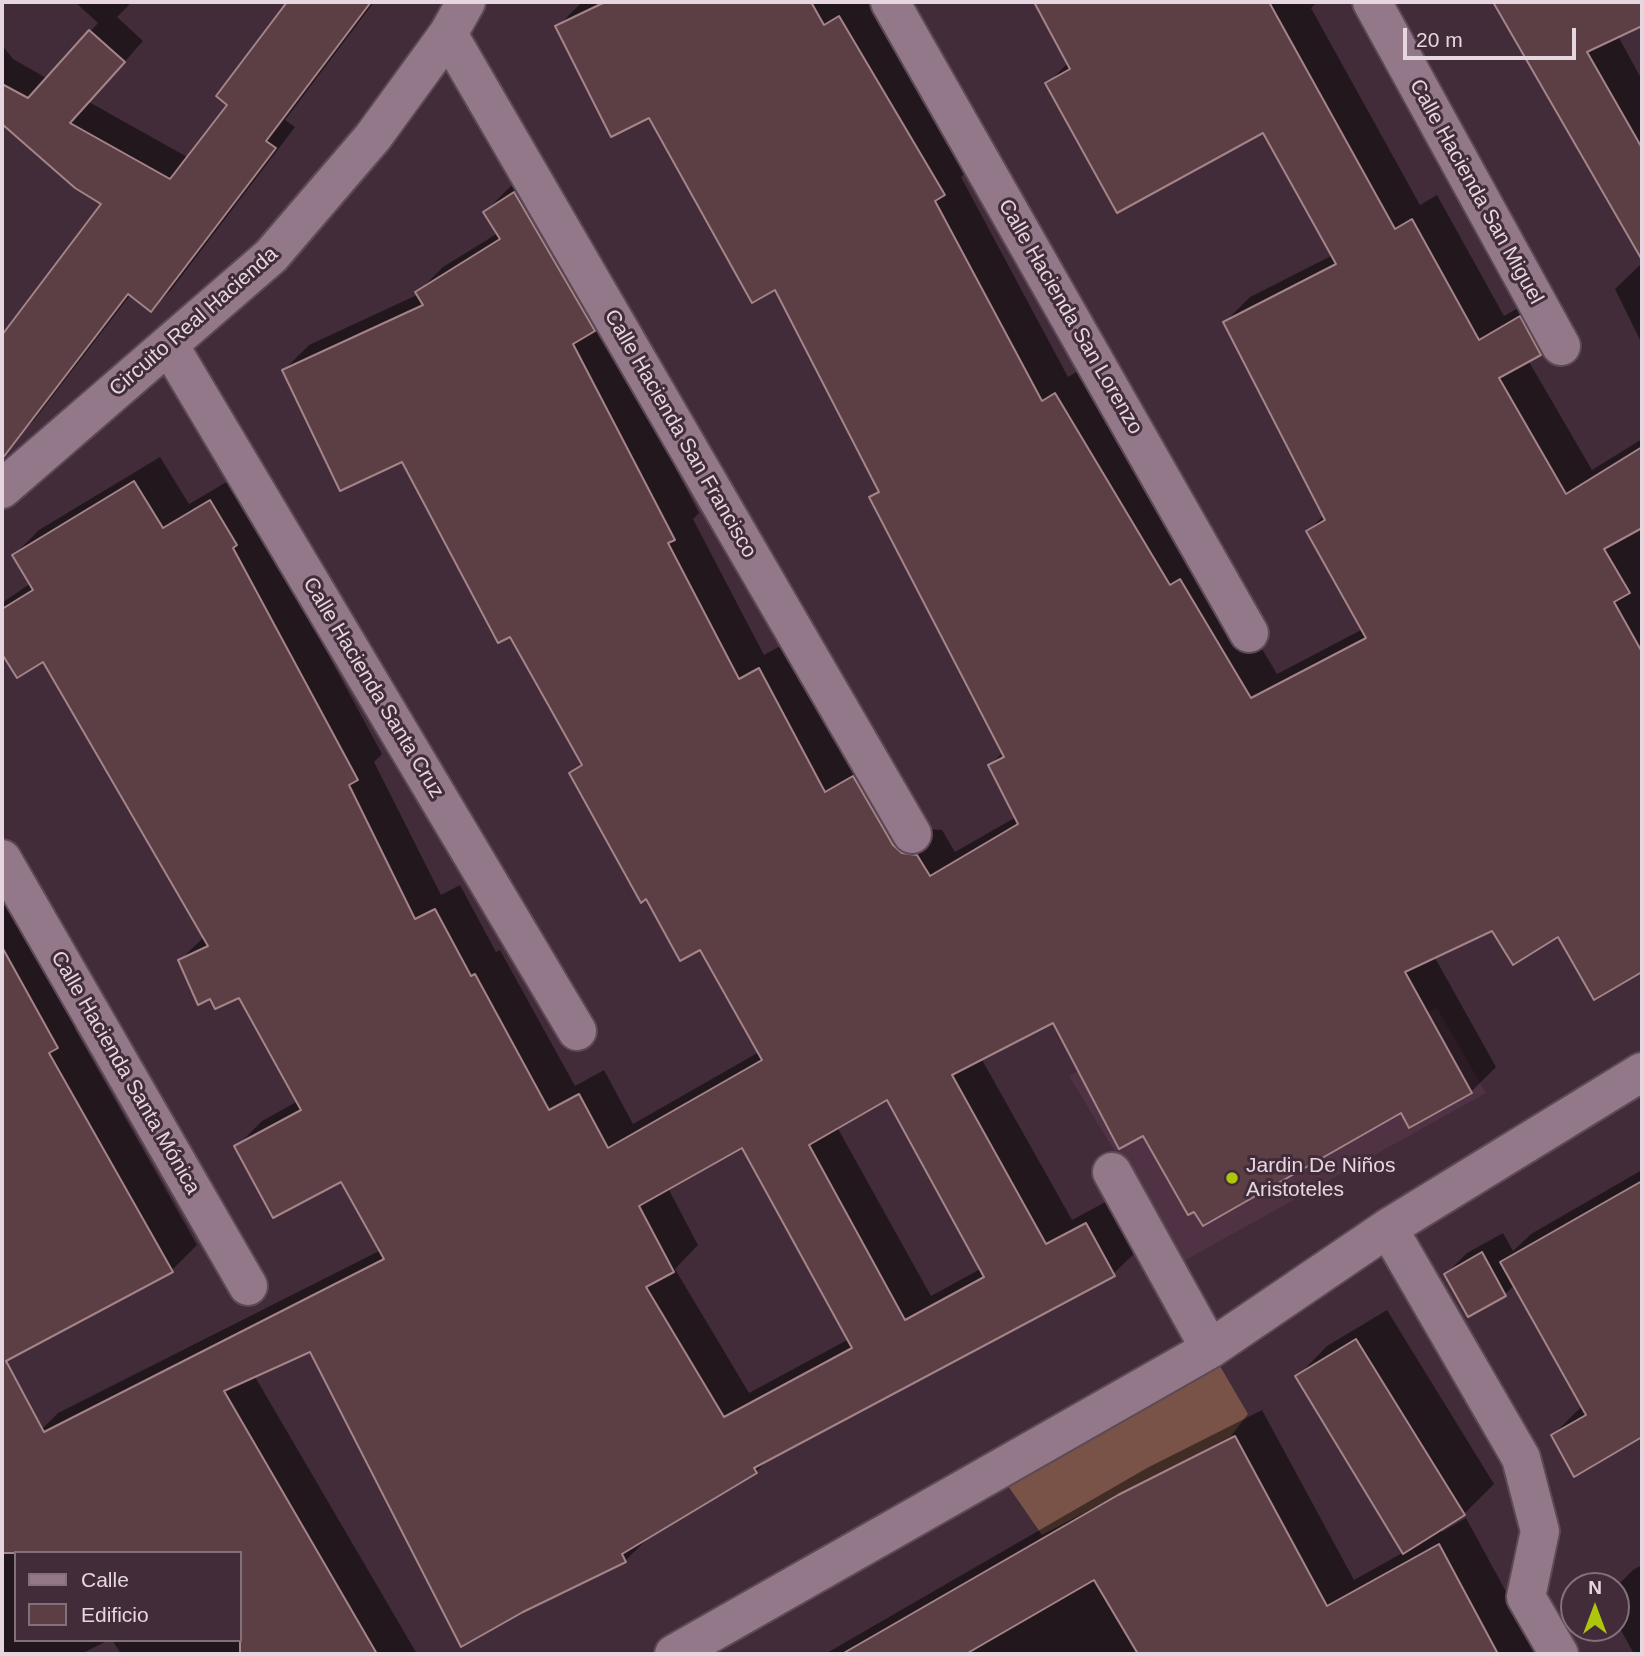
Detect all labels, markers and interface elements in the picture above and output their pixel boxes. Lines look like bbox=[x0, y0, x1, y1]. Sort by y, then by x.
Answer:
scale bar bbox=[1406, 14, 1579, 58]
text: 20 m bbox=[1416, 28, 1463, 51]
street label: Calle Hacienda San Miguel bbox=[1404, 75, 1548, 309]
street label: Calle Hacienda San Lorenzo bbox=[992, 195, 1148, 439]
street label: Circuito Real Hacienda bbox=[105, 242, 283, 402]
street label: Calle Hacienda San Francisco bbox=[598, 305, 762, 563]
street label: Calle Hacienda Santa Cruz bbox=[297, 573, 449, 803]
street label: Calle Hacienda Santa Mónica bbox=[45, 947, 205, 1199]
place label: Jardin De Niños Aristoteles bbox=[1246, 1153, 1395, 1203]
marker: Jardin De Niños Aristoteles bbox=[1224, 1170, 1240, 1186]
legend bbox=[14, 1551, 242, 1642]
text: Calle bbox=[81, 1568, 129, 1591]
north arrow bbox=[1560, 1572, 1630, 1642]
text: N bbox=[1588, 1577, 1602, 1598]
text: Edificio bbox=[81, 1603, 149, 1626]

